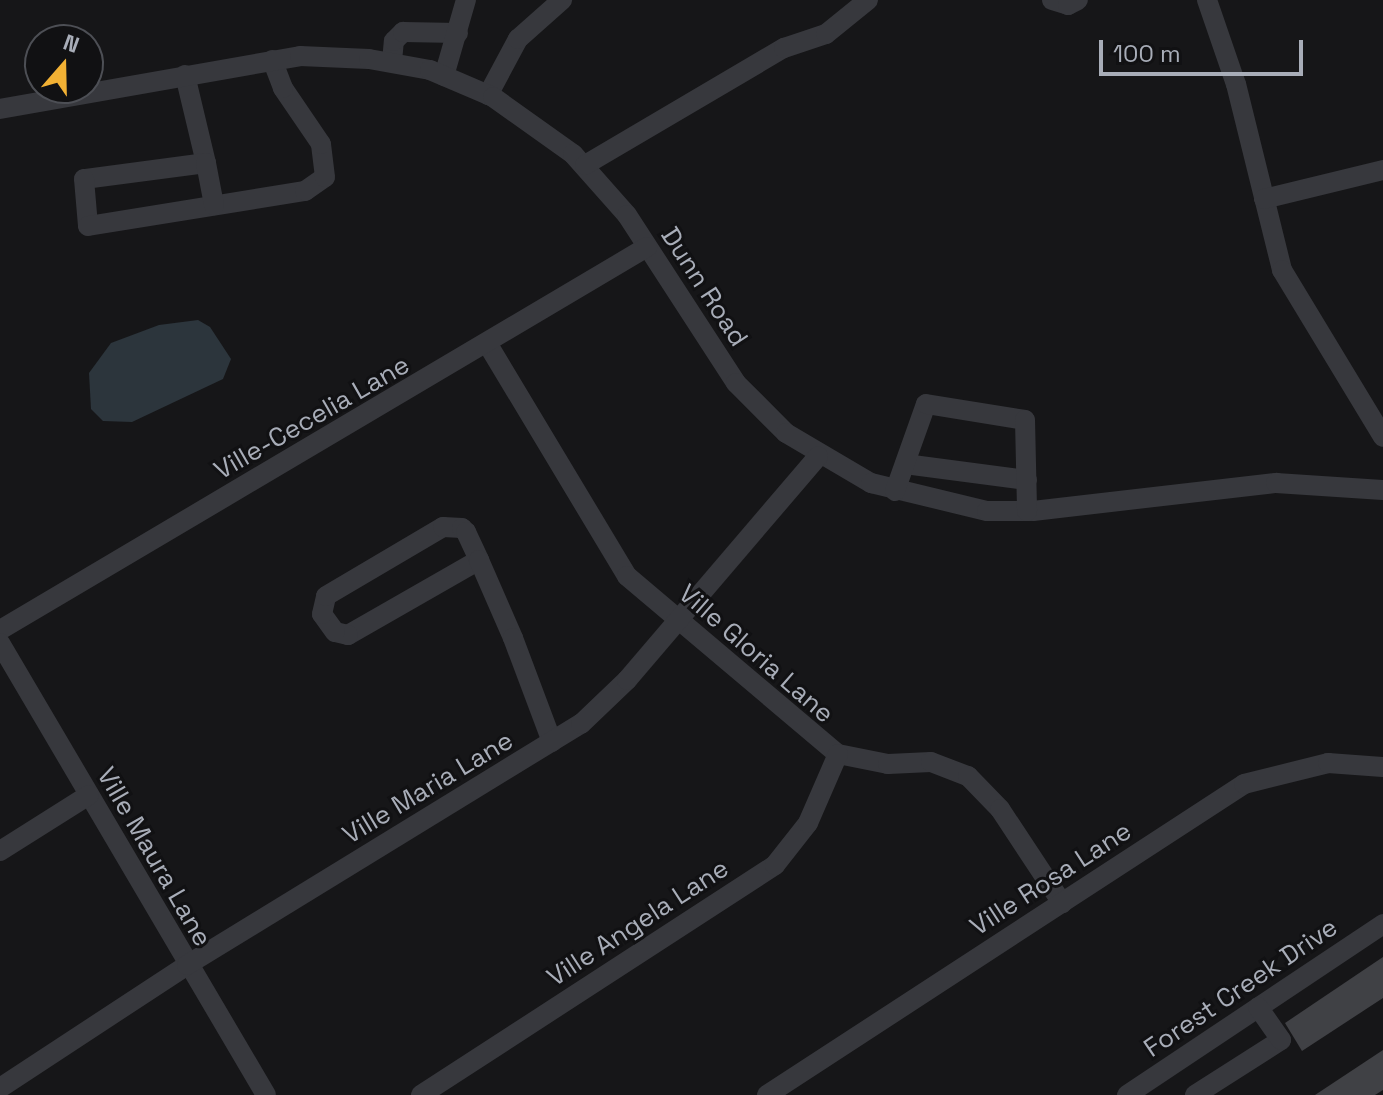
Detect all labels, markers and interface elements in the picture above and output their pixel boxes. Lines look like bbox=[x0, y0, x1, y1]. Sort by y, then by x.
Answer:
north arrow bbox=[24, 24, 104, 104]
scale bar bbox=[1103, 24, 1307, 74]
text: N bbox=[60, 28, 83, 59]
text: 100 m bbox=[1113, 38, 1181, 69]
street label: Dunn Road bbox=[654, 222, 754, 352]
street label: Ville-Cecelia Lane bbox=[209, 349, 415, 487]
street label: Ville Gloria Lane bbox=[672, 578, 840, 730]
street label: Ville Maria Lane bbox=[337, 725, 519, 851]
street label: Ville Maura Lane bbox=[90, 762, 218, 952]
street label: Ville Rosa Lane bbox=[965, 815, 1137, 943]
street label: Ville Angela Lane bbox=[541, 853, 735, 993]
street label: Forest Creek Drive bbox=[1138, 912, 1344, 1064]

